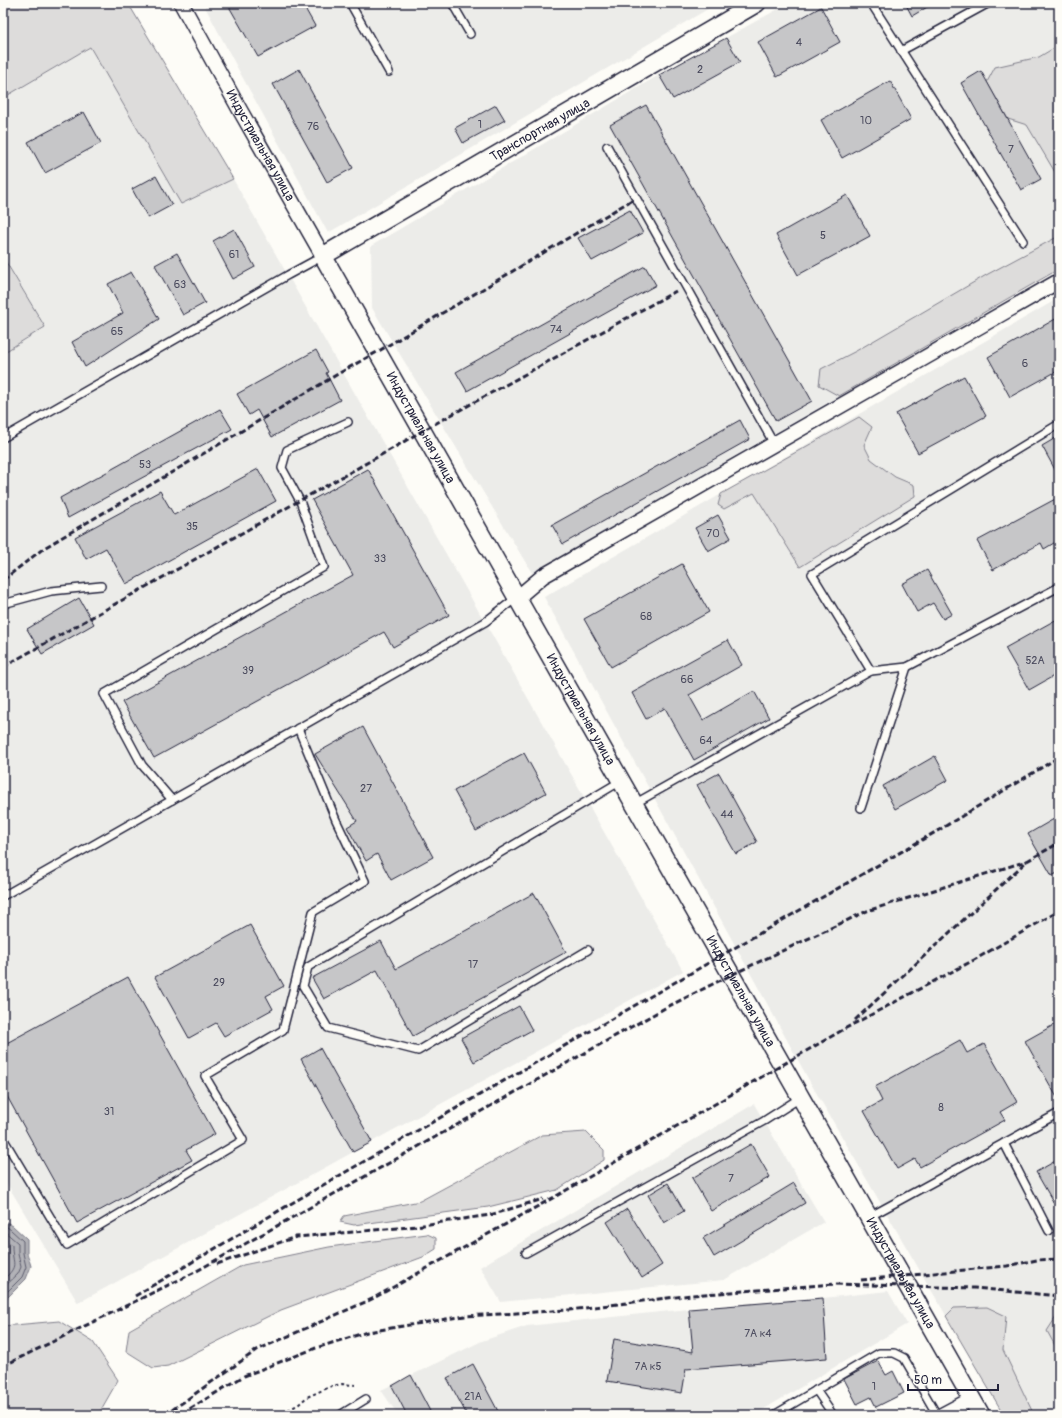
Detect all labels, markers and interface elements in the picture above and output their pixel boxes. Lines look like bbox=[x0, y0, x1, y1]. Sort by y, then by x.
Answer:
house number: 4 bbox=[796, 36, 803, 49]
house number: 2 bbox=[697, 63, 703, 76]
street label: Индустриальная улица bbox=[222, 87, 298, 204]
street label: Транспортная улица bbox=[487, 95, 593, 165]
house number: 10 bbox=[860, 114, 872, 127]
house number: 1 bbox=[478, 118, 482, 131]
house number: 76 bbox=[307, 120, 319, 133]
house number: 7 bbox=[1008, 143, 1014, 156]
house number: 5 bbox=[820, 229, 826, 242]
house number: 61 bbox=[229, 248, 239, 261]
house number: 63 bbox=[174, 278, 186, 291]
house number: 74 bbox=[550, 323, 563, 336]
house number: 65 bbox=[111, 325, 123, 338]
house number: 6 bbox=[1022, 357, 1028, 370]
street label: Индустриальная улица bbox=[383, 369, 458, 486]
house number: 53 bbox=[139, 458, 151, 471]
house number: 35 bbox=[186, 520, 198, 533]
house number: 70 bbox=[706, 527, 720, 540]
house number: 33 bbox=[374, 552, 386, 565]
house number: 68 bbox=[640, 610, 652, 623]
street label: Индустриальная улица bbox=[543, 651, 618, 768]
house number: 52А bbox=[1025, 654, 1045, 667]
house number: 39 bbox=[242, 664, 254, 677]
house number: 66 bbox=[681, 673, 693, 686]
house number: 64 bbox=[700, 734, 713, 747]
house number: 27 bbox=[360, 782, 372, 795]
house number: 44 bbox=[721, 808, 734, 821]
street label: Индустриальная улица bbox=[703, 933, 778, 1050]
house number: 17 bbox=[468, 958, 478, 971]
house number: 29 bbox=[213, 976, 225, 989]
house number: 8 bbox=[938, 1101, 944, 1114]
house number: 31 bbox=[104, 1105, 114, 1118]
house number: 7 bbox=[728, 1172, 734, 1185]
street label: Индустриальная улица bbox=[863, 1215, 938, 1332]
house number: 7А к4 bbox=[744, 1327, 772, 1340]
house number: 7А к5 bbox=[635, 1360, 662, 1373]
scale bar bbox=[908, 1366, 998, 1392]
text: 50 m bbox=[914, 1373, 942, 1388]
house number: 1 bbox=[872, 1380, 876, 1393]
house number: 21А bbox=[464, 1390, 482, 1403]

